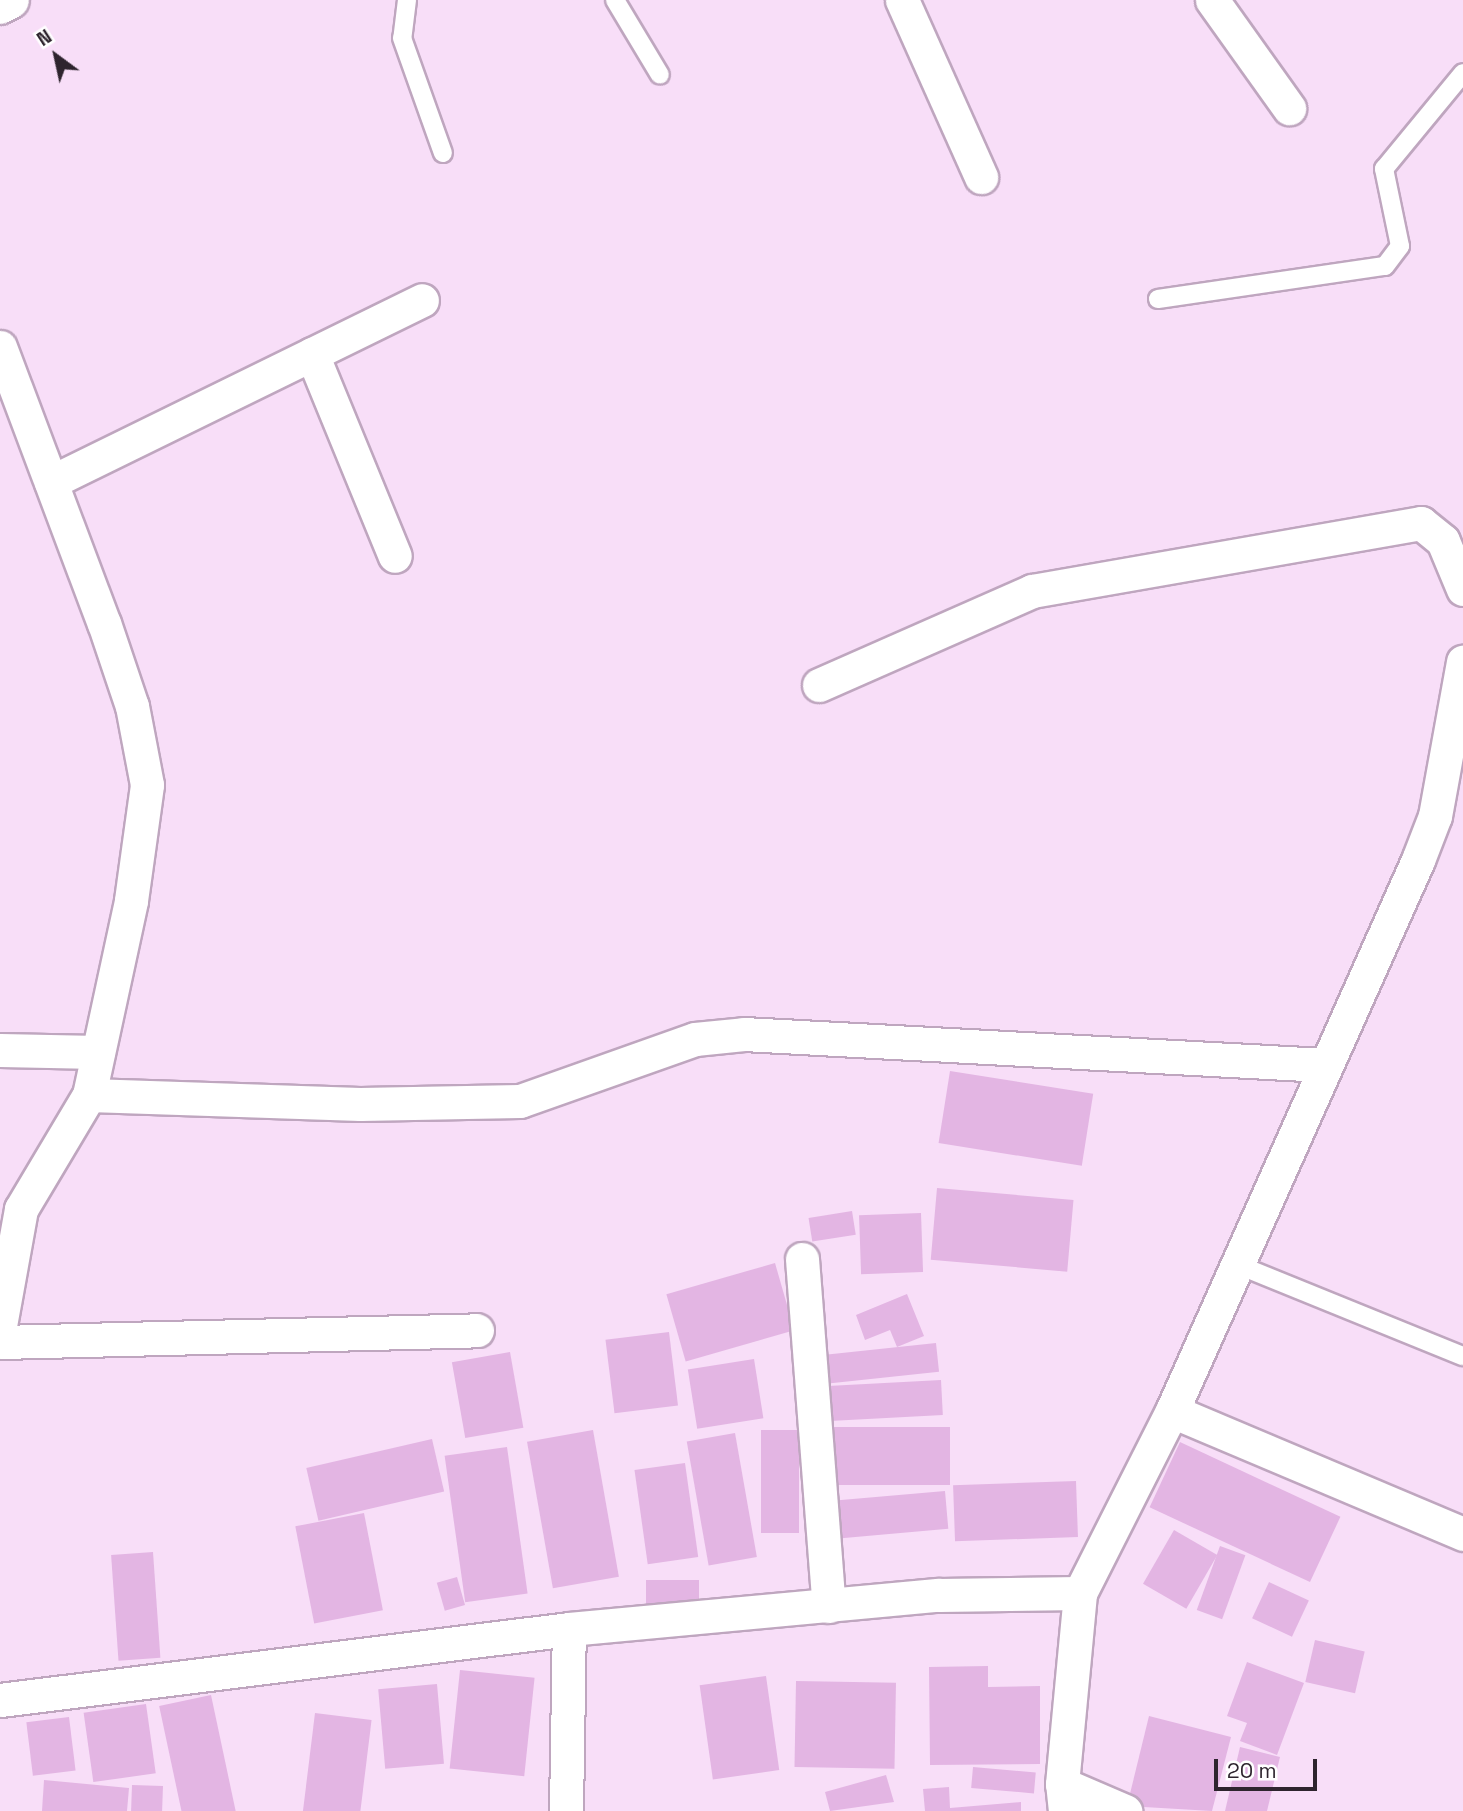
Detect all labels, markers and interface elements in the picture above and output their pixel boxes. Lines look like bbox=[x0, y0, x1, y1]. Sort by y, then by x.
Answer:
north arrow bbox=[21, 21, 91, 91]
text: N bbox=[32, 24, 56, 52]
scale bar bbox=[1218, 1744, 1321, 1788]
text: 20 m bbox=[1227, 1757, 1277, 1784]

